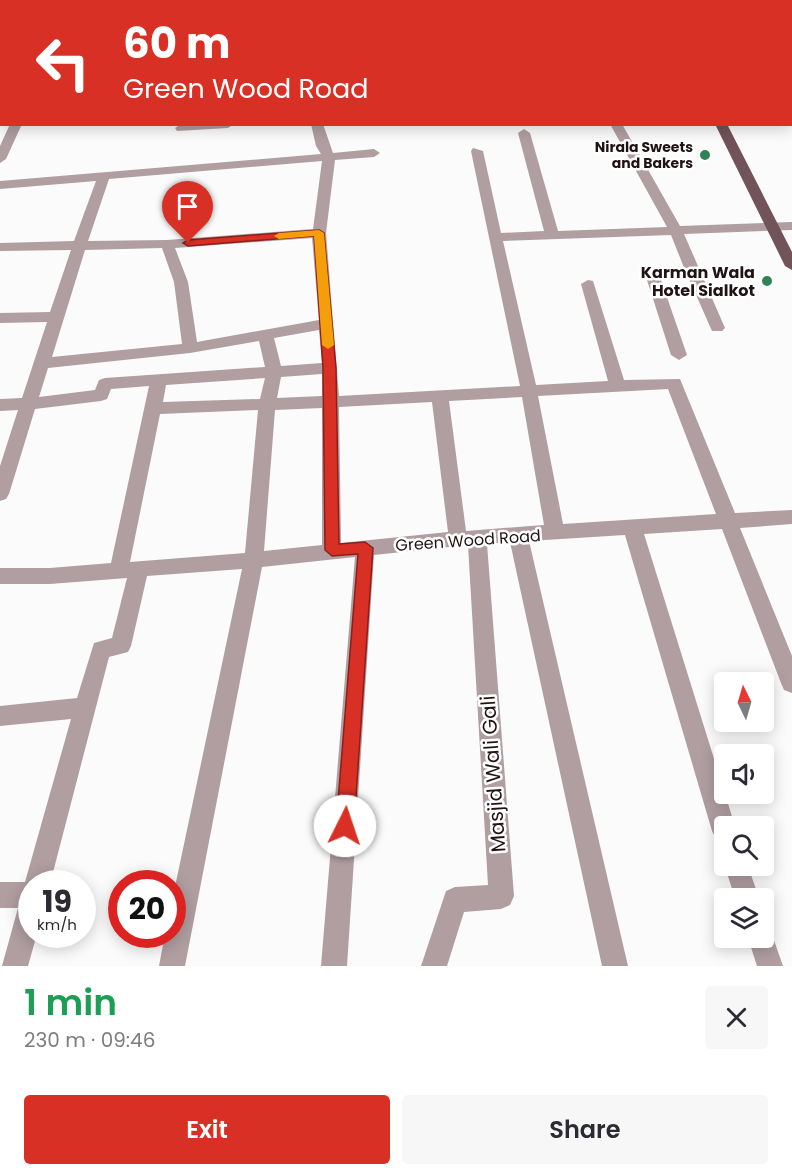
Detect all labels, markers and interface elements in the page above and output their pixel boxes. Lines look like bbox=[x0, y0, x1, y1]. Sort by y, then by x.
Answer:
text: 60 m bbox=[123, 14, 231, 73]
icon: left bbox=[24, 24, 102, 102]
text: Green Wood Road bbox=[123, 70, 369, 107]
place label: Nirala Sweets and Bakers bbox=[595, 137, 693, 173]
marker: Nirala Sweets and Bakers bbox=[698, 148, 712, 162]
pin bbox=[162, 181, 213, 243]
icon: arrive bbox=[171, 190, 204, 223]
place label: Karman Wala Hotel Sialkot bbox=[641, 261, 755, 302]
marker: Karman Wala Hotel Sialkot bbox=[760, 274, 774, 288]
street label: Green Wood Road bbox=[395, 524, 541, 557]
north arrow bbox=[714, 672, 774, 732]
map controls bbox=[714, 672, 774, 948]
street label: Masjid Wali Gali bbox=[474, 695, 512, 853]
button: sound bbox=[714, 744, 774, 804]
position arrow bbox=[313, 794, 377, 858]
button: search bbox=[714, 816, 774, 876]
speed limit sign: 20 bbox=[108, 870, 186, 948]
text: 19 bbox=[42, 880, 72, 923]
button: layers bbox=[714, 888, 774, 948]
text: km/h bbox=[37, 914, 77, 935]
text: 1 min bbox=[24, 977, 117, 1028]
button: close bbox=[705, 986, 768, 1049]
text: 230 m · 09:46 bbox=[24, 1026, 155, 1054]
button: Exit bbox=[24, 1095, 390, 1164]
button: Share bbox=[402, 1095, 768, 1164]

